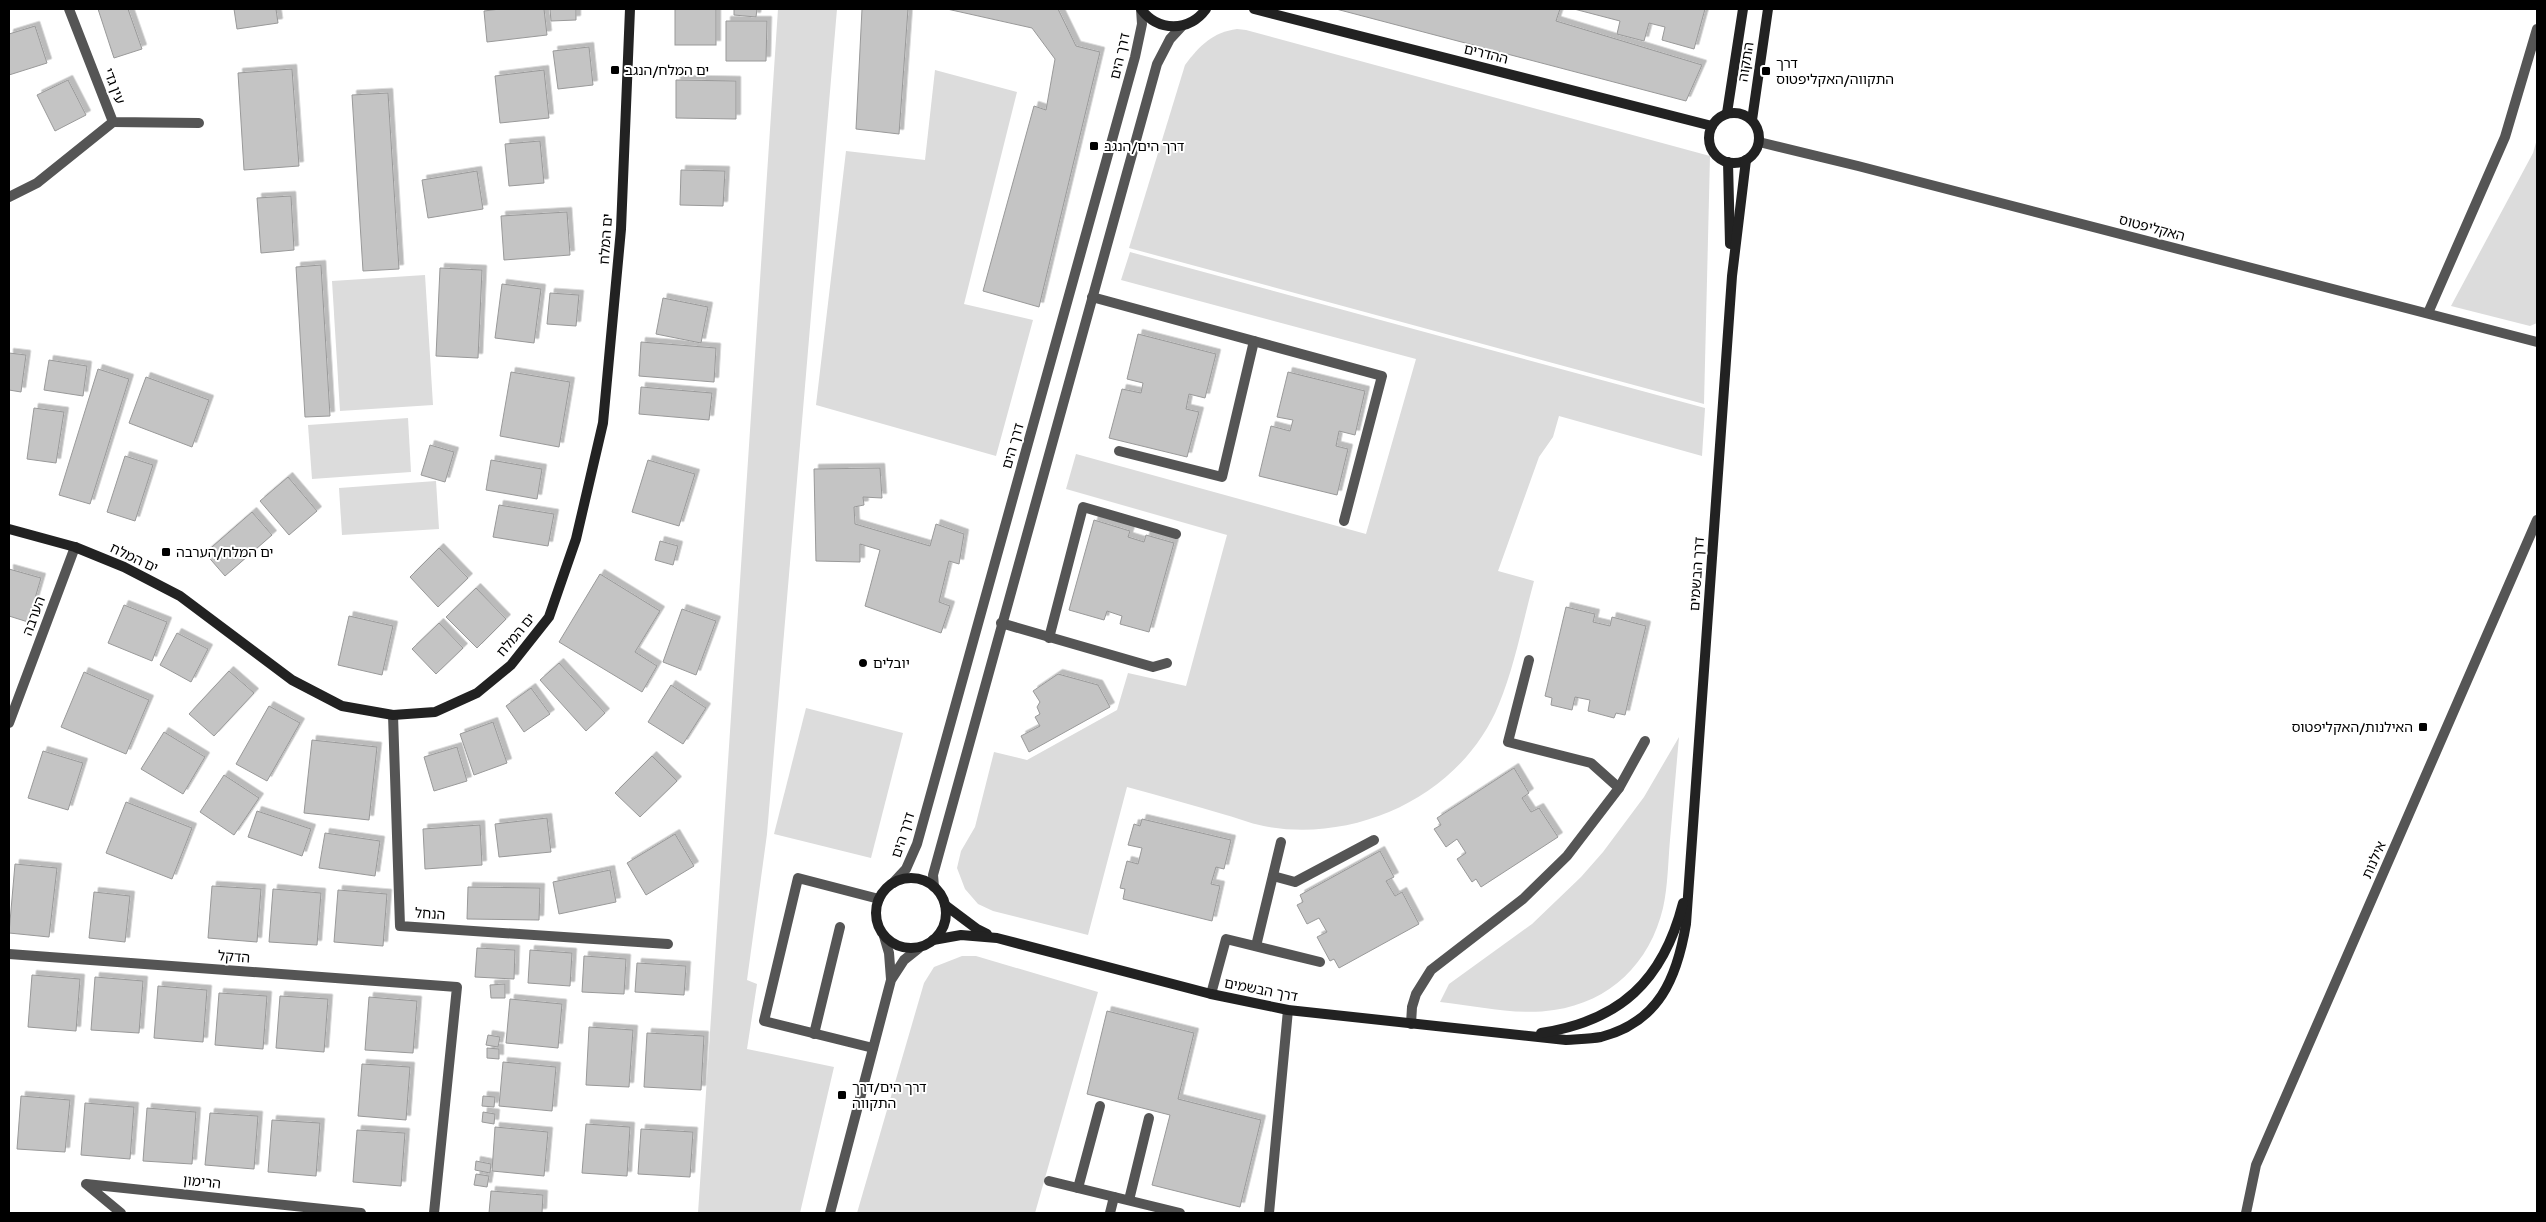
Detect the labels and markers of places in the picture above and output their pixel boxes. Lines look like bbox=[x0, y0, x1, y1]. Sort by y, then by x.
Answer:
place label: דרך התקווה/האקליפטוס bbox=[1776, 55, 1894, 88]
place label: ים המלח/הנגב bbox=[625, 62, 709, 79]
marker: ים המלח/הנגב bbox=[609, 64, 621, 76]
marker: דרך התקווה/האקליפטוס bbox=[1760, 65, 1772, 77]
place label: דרך הים/הנגב bbox=[1104, 138, 1185, 155]
marker: דרך הים/הנגב bbox=[1088, 140, 1100, 152]
place label: ים המלח/הערבה bbox=[176, 544, 274, 561]
marker: ים המלח/הערבה bbox=[160, 546, 172, 558]
place label: יובלים bbox=[873, 655, 910, 672]
marker: יובלים bbox=[857, 657, 869, 669]
place label: האילנות/האקליפטוס bbox=[2291, 719, 2413, 736]
marker: האילנות/האקליפטוס bbox=[2417, 721, 2429, 733]
place label: דרך הים/דרך התקווה bbox=[852, 1079, 927, 1112]
marker: דרך הים/דרך התקווה bbox=[836, 1089, 848, 1101]

